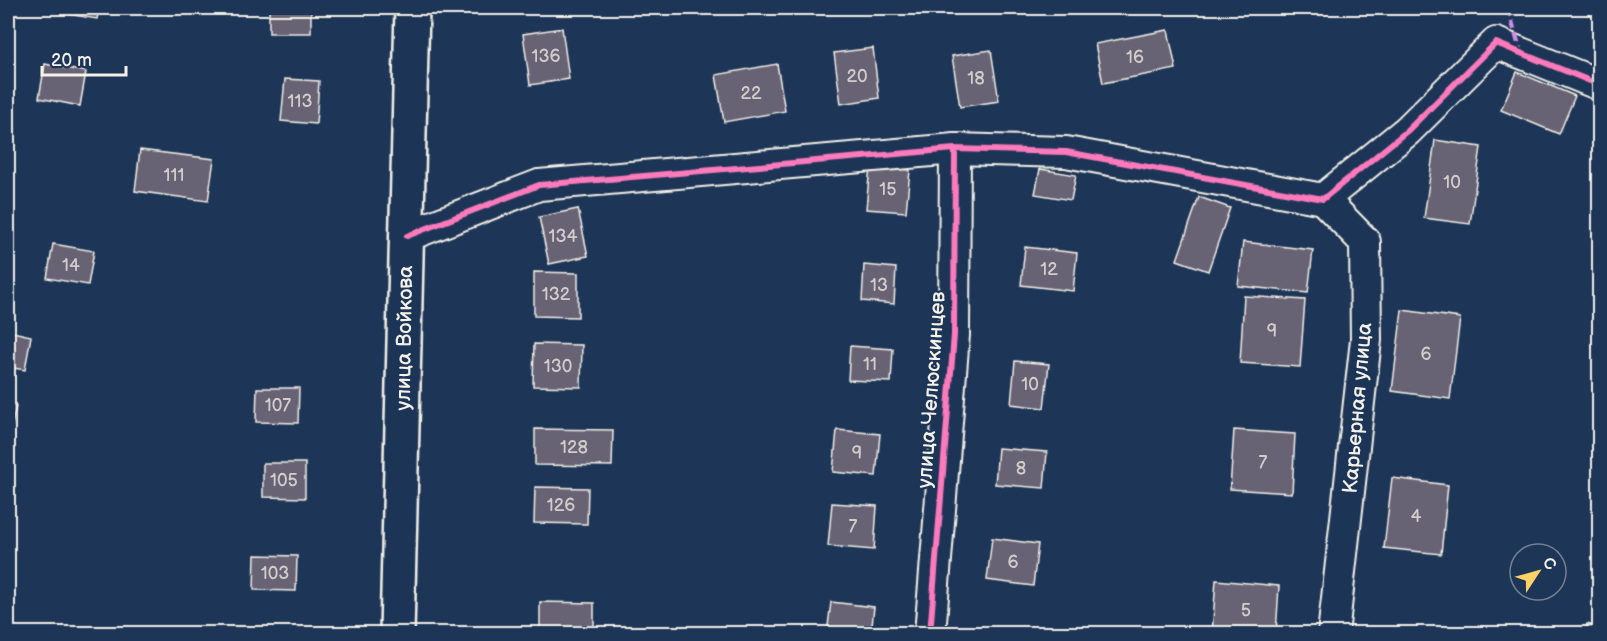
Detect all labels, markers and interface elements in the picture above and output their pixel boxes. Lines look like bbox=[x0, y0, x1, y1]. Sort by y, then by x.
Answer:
scale bar bbox=[42, 39, 126, 77]
house number: 136 bbox=[531, 46, 561, 67]
house number: 16 bbox=[1126, 47, 1144, 68]
text: 20 m bbox=[51, 50, 92, 71]
house number: 20 bbox=[846, 66, 868, 87]
house number: 18 bbox=[967, 68, 985, 89]
house number: 22 bbox=[740, 83, 762, 104]
house number: 113 bbox=[287, 91, 313, 112]
house number: 111 bbox=[164, 165, 184, 186]
house number: 10 bbox=[1443, 172, 1461, 193]
house number: 15 bbox=[879, 179, 897, 200]
house number: 134 bbox=[548, 226, 578, 247]
house number: 14 bbox=[62, 255, 80, 276]
house number: 12 bbox=[1040, 259, 1058, 280]
street label: улица Войкова bbox=[391, 265, 418, 411]
house number: 13 bbox=[870, 275, 888, 296]
house number: 132 bbox=[542, 284, 571, 305]
street label: улица Челюскинцев bbox=[912, 291, 951, 489]
house number: 9 bbox=[1267, 321, 1277, 342]
street label: Карьерная улица bbox=[1338, 321, 1377, 495]
house number: 6 bbox=[1421, 344, 1432, 365]
house number: 11 bbox=[863, 354, 877, 375]
house number: 130 bbox=[544, 356, 572, 377]
house number: 10 bbox=[1021, 374, 1039, 395]
house number: 107 bbox=[265, 395, 291, 416]
house number: 128 bbox=[560, 437, 588, 458]
house number: 9 bbox=[852, 443, 862, 464]
house number: 7 bbox=[1259, 452, 1268, 473]
house number: 8 bbox=[1016, 458, 1026, 479]
house number: 105 bbox=[270, 470, 298, 491]
house number: 126 bbox=[547, 495, 575, 516]
house number: 4 bbox=[1411, 506, 1422, 527]
house number: 7 bbox=[849, 516, 858, 537]
north arrow bbox=[1508, 542, 1568, 602]
house number: 6 bbox=[1008, 552, 1019, 573]
text: С bbox=[1538, 554, 1560, 574]
house number: 103 bbox=[261, 563, 289, 584]
house number: 5 bbox=[1241, 600, 1251, 621]

